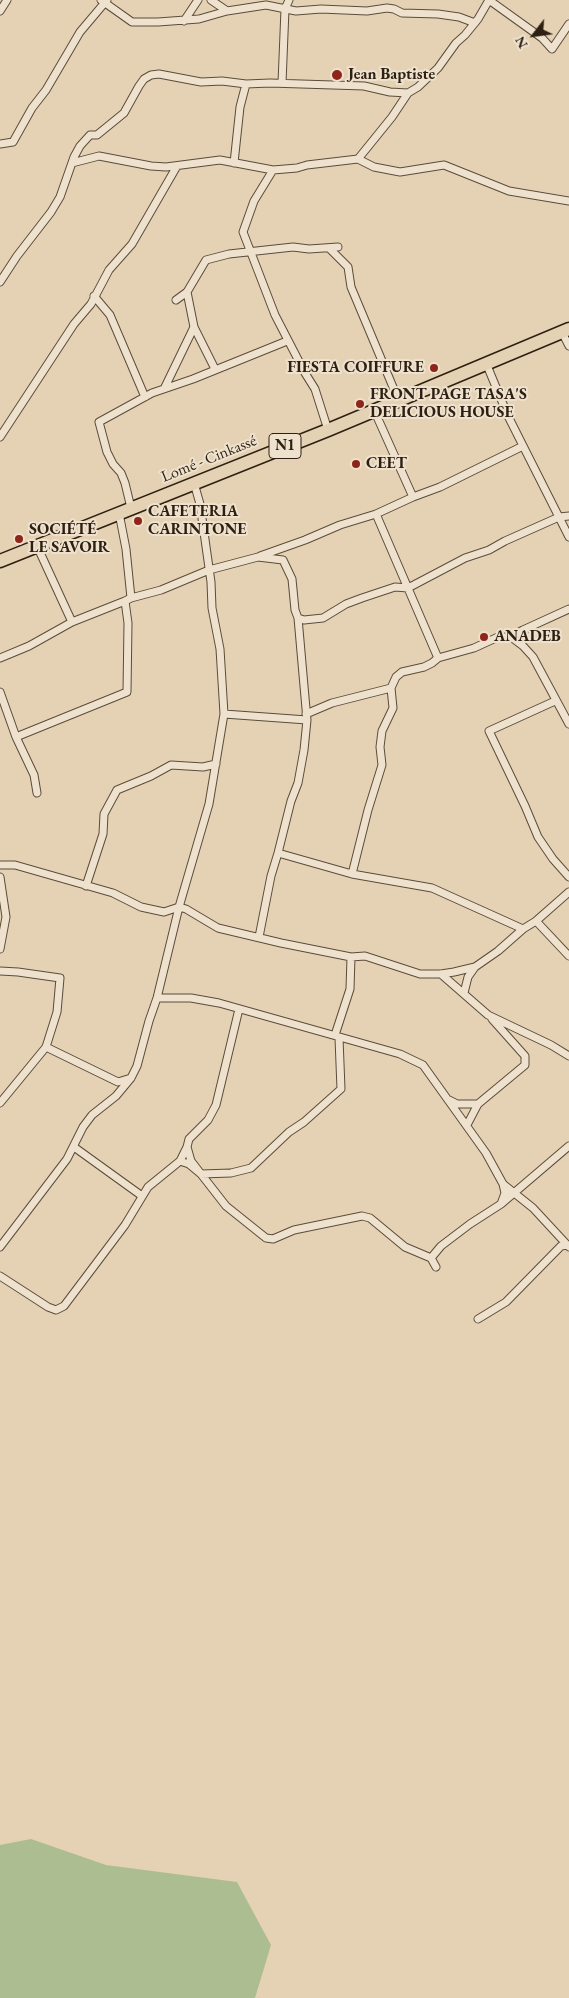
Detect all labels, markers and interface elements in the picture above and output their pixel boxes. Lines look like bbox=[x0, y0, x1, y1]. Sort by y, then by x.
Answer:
north arrow bbox=[509, 10, 559, 60]
text: N bbox=[510, 33, 532, 52]
place label: Jean Baptiste bbox=[348, 65, 435, 85]
marker: Jean Baptiste bbox=[330, 68, 344, 82]
place label: FIESTA COIFFURE bbox=[287, 358, 424, 378]
marker: FIESTA COIFFURE bbox=[428, 362, 440, 374]
place label: FRONT PAGE TASA'S DELICIOUS HOUSE bbox=[370, 385, 527, 423]
marker: FRONT PAGE TASA'S DELICIOUS HOUSE bbox=[354, 398, 366, 410]
street label: Lomé - Cinkassé bbox=[159, 431, 259, 487]
road number: N1 bbox=[269, 434, 301, 458]
place label: CEET bbox=[366, 454, 407, 474]
marker: CEET bbox=[350, 458, 362, 470]
place label: CAFETERIA CARINTONE bbox=[148, 502, 247, 540]
marker: CAFETERIA CARINTONE bbox=[132, 515, 144, 527]
place label: SOCIÉTÉ LE SAVOIR bbox=[29, 520, 110, 558]
marker: SOCIÉTÉ LE SAVOIR bbox=[13, 533, 25, 545]
place label: ANADEB bbox=[494, 627, 561, 647]
marker: ANADEB bbox=[478, 631, 490, 643]

